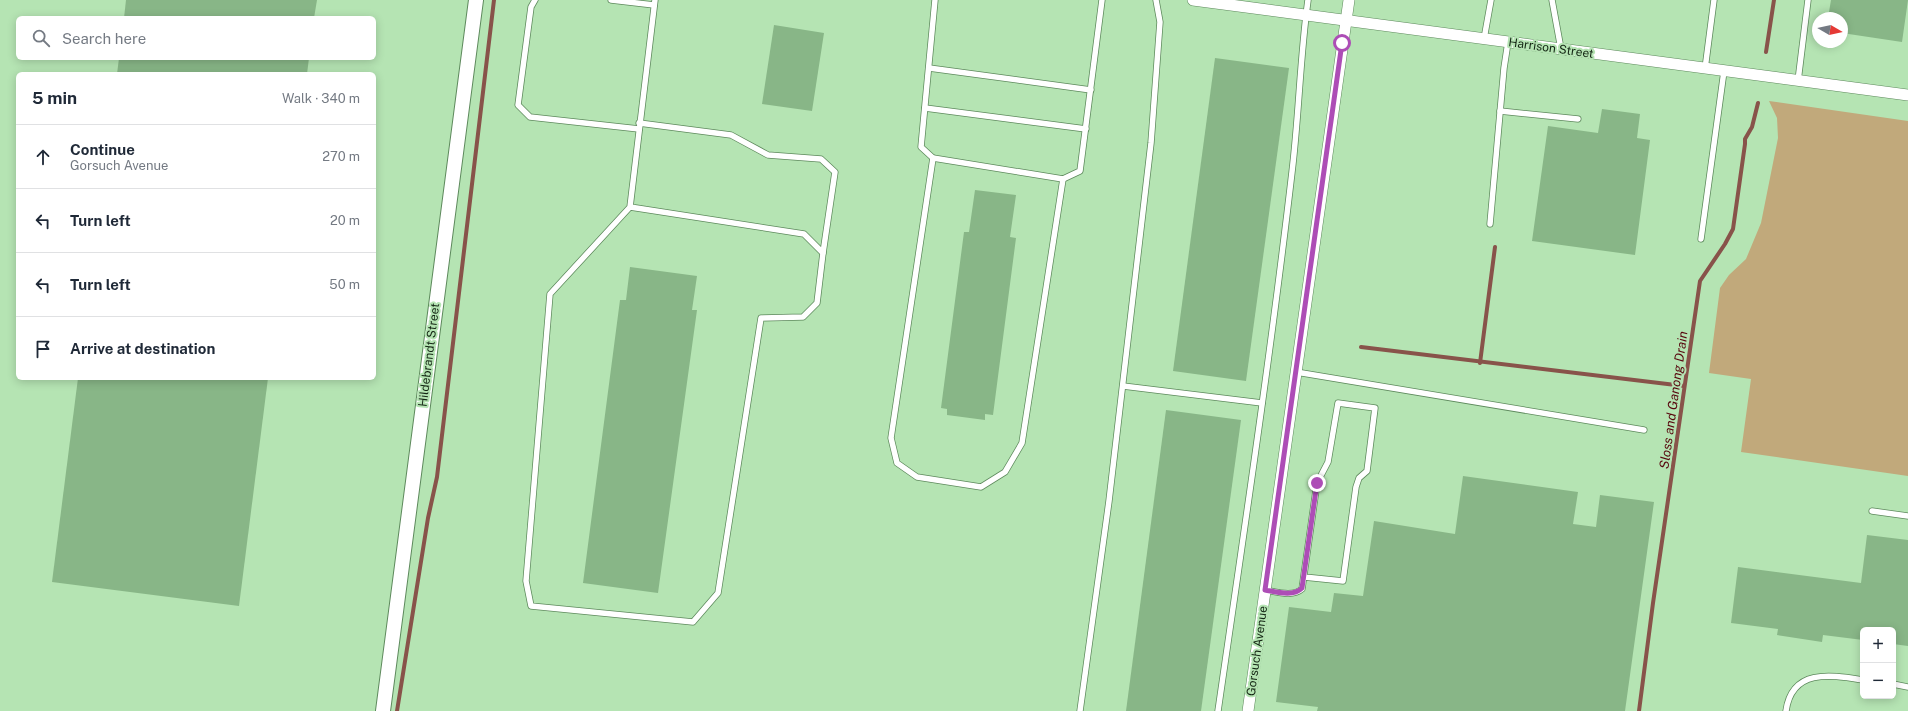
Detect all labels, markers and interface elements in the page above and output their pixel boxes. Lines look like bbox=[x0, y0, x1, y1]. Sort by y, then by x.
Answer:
north arrow bbox=[1812, 12, 1848, 48]
search box bbox=[16, 16, 376, 60]
icon: search bbox=[30, 27, 52, 49]
text: Search here bbox=[62, 30, 146, 47]
route start bbox=[1333, 34, 1351, 52]
street label: Harrison Street bbox=[1507, 35, 1595, 61]
text: 5 min bbox=[32, 88, 77, 108]
text: Walk · 340 m bbox=[282, 91, 360, 106]
text: Continue bbox=[70, 141, 135, 158]
icon: ahead bbox=[32, 146, 54, 168]
text: 270 m bbox=[322, 149, 360, 164]
text: Gorsuch Avenue bbox=[70, 158, 168, 173]
icon: left bbox=[32, 210, 54, 232]
text: Turn left bbox=[70, 212, 131, 229]
text: 20 m bbox=[330, 213, 360, 228]
icon: left bbox=[32, 274, 54, 296]
text: Turn left bbox=[70, 276, 131, 293]
text: 50 m bbox=[329, 277, 360, 292]
street label: Hildebrandt Street bbox=[416, 302, 442, 408]
water label: Sloss and Ganong Drain bbox=[1656, 330, 1691, 470]
icon: arrive bbox=[32, 338, 54, 360]
text: Arrive at destination bbox=[70, 340, 215, 357]
route end bbox=[1308, 474, 1326, 492]
street label: Gorsuch Avenue bbox=[1244, 605, 1270, 697]
map controls bbox=[1860, 627, 1896, 699]
button: + bbox=[1860, 627, 1896, 663]
button: − bbox=[1860, 663, 1896, 699]

